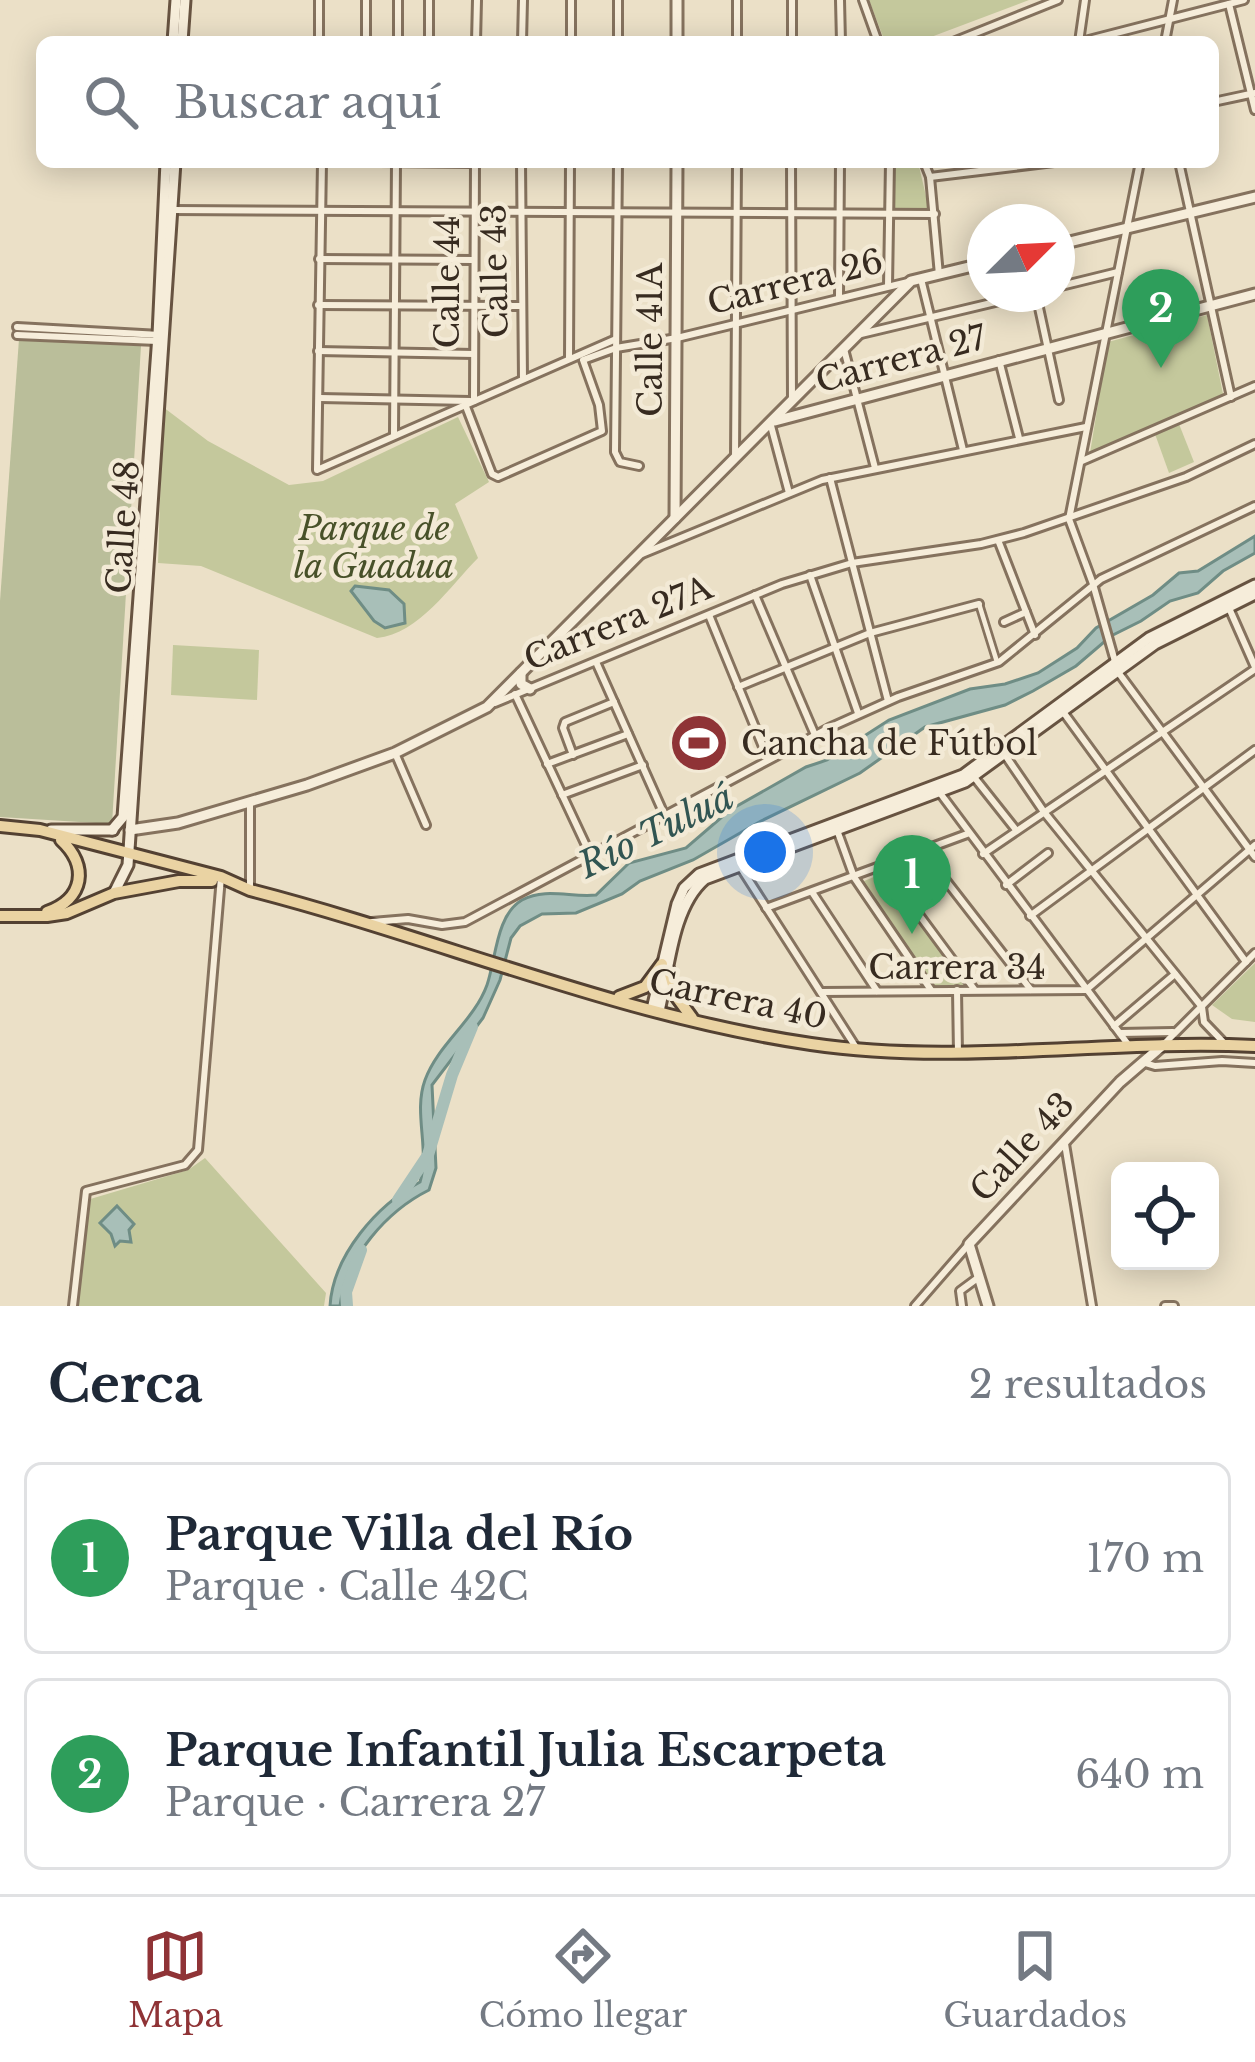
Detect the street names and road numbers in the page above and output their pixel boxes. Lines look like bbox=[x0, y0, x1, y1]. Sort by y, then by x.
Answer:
street label: Calle 43 bbox=[473, 204, 517, 338]
street label: Calle 44 bbox=[427, 215, 468, 349]
street label: Carrera 26 bbox=[703, 240, 887, 324]
street label: Calle 41A bbox=[630, 262, 671, 417]
street label: Carrera 27 bbox=[811, 316, 991, 401]
street label: Calle 48 bbox=[98, 459, 148, 595]
street label: Carrera 27A bbox=[518, 567, 718, 679]
street label: Carrera 34 bbox=[868, 947, 1046, 988]
street label: Carrera 40 bbox=[645, 960, 831, 1038]
street label: Calle 43 bbox=[961, 1084, 1083, 1210]

